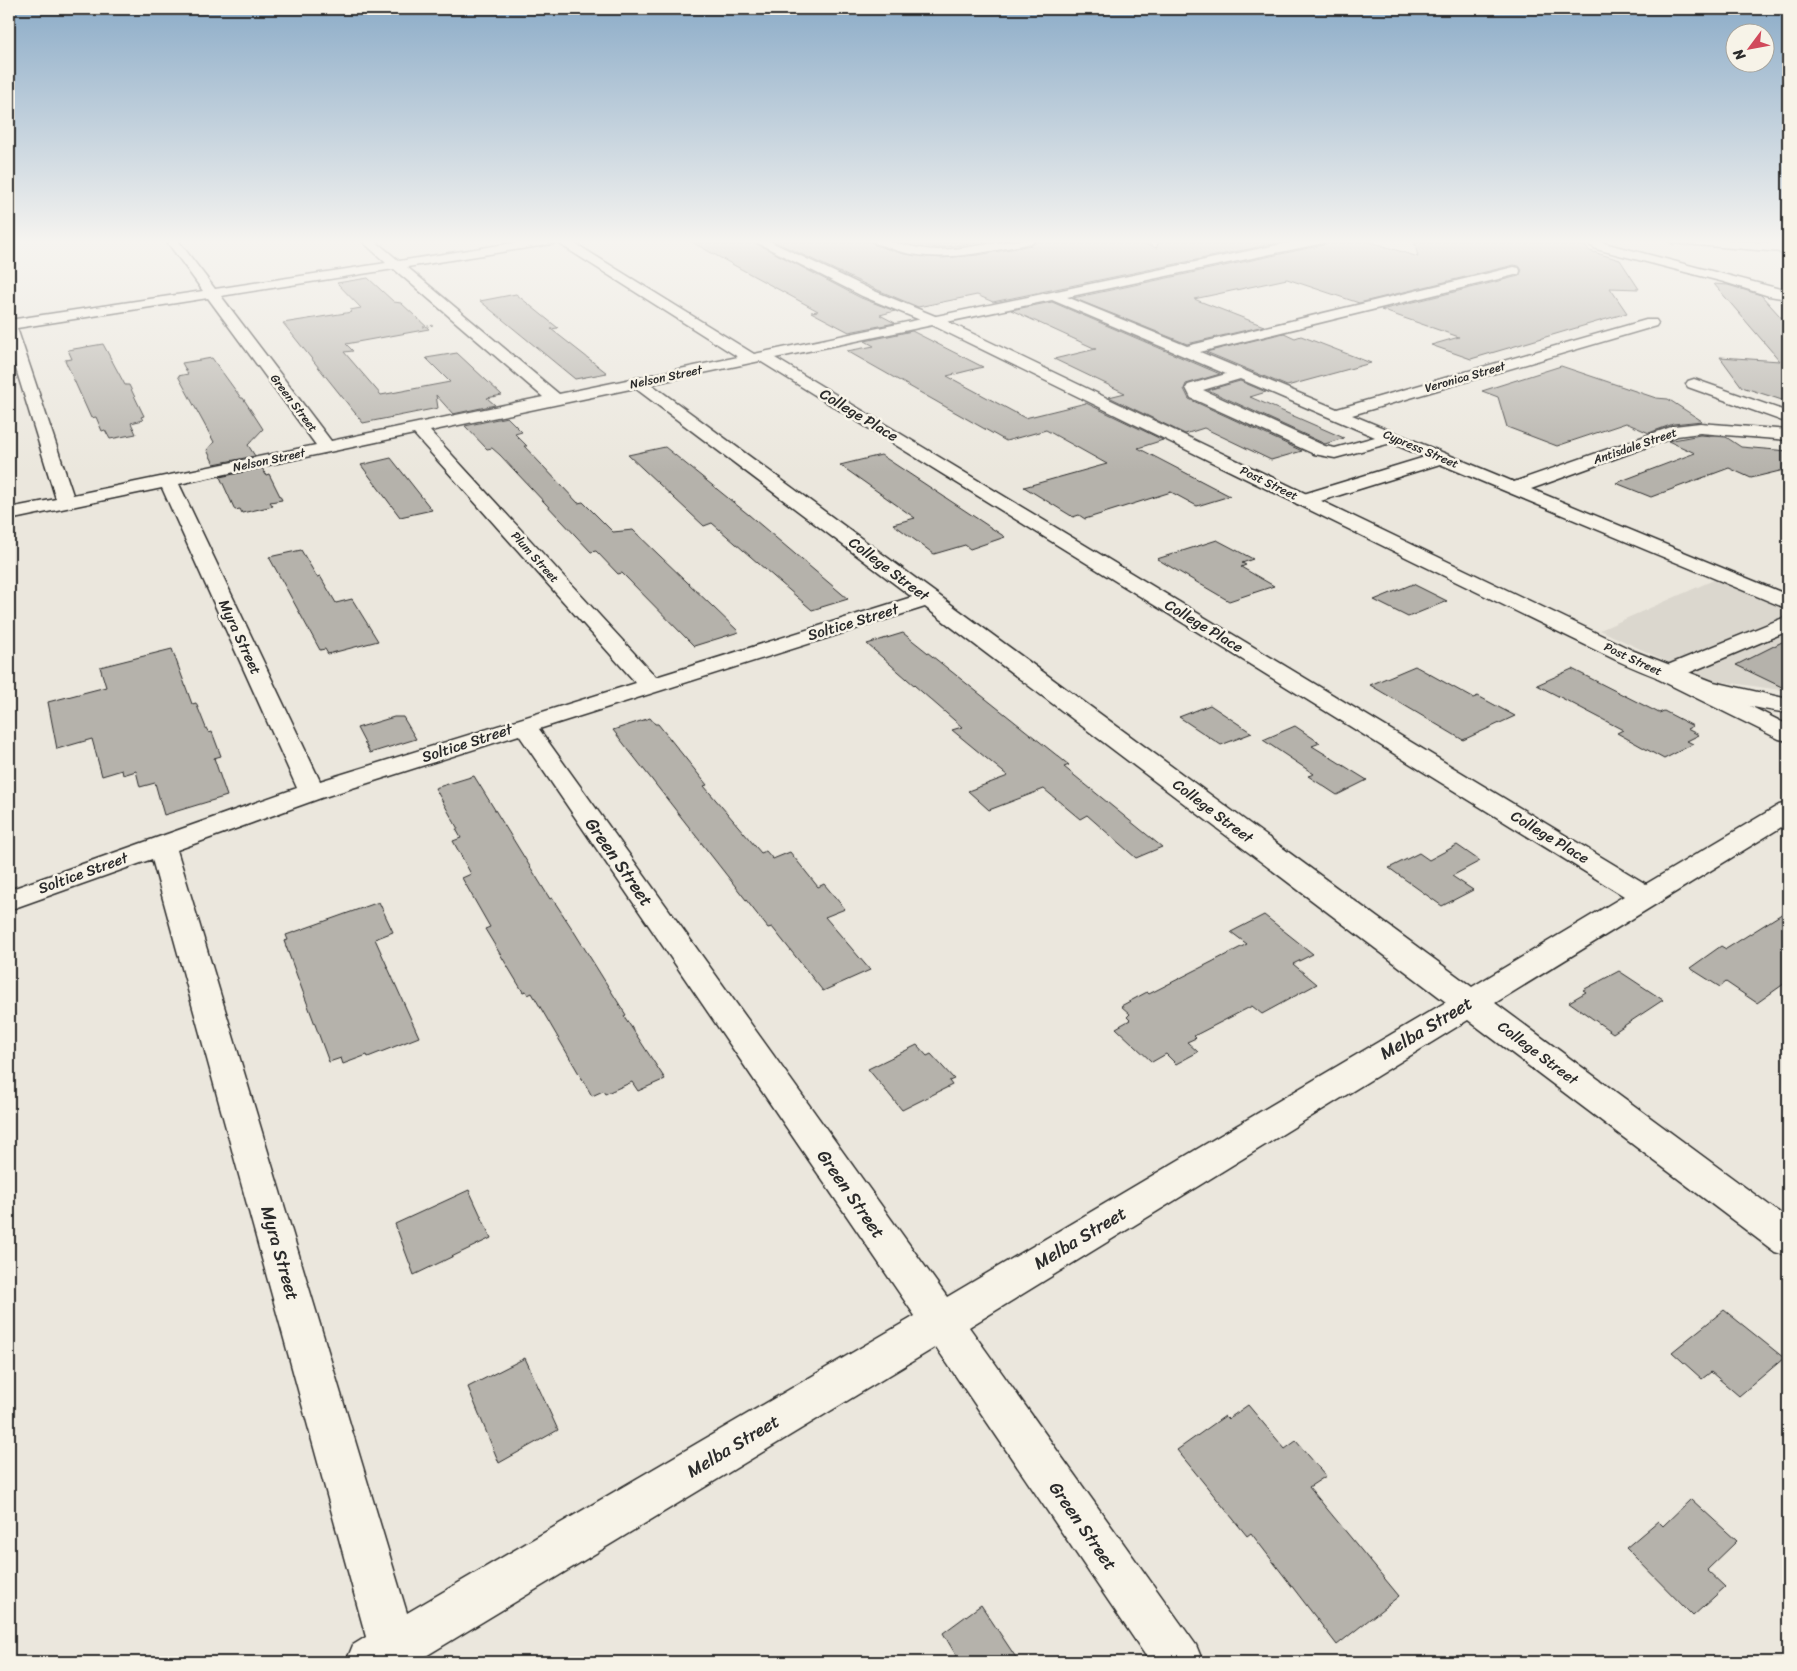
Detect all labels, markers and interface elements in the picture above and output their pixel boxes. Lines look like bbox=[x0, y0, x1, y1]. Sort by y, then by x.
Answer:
north arrow bbox=[1724, 22, 1774, 72]
text: N bbox=[1726, 44, 1753, 66]
street label: Veronica Street bbox=[1422, 355, 1509, 399]
street label: Nelson Street bbox=[628, 358, 705, 395]
street label: Green Street bbox=[265, 369, 323, 437]
street label: College Place bbox=[815, 381, 904, 449]
street label: Antisdale Street bbox=[1589, 421, 1680, 471]
street label: Cypress Street bbox=[1380, 423, 1462, 475]
street label: Nelson Street bbox=[231, 441, 308, 478]
street label: Post Street bbox=[1236, 459, 1302, 507]
street label: Plum Street bbox=[505, 526, 565, 588]
street label: College Street bbox=[843, 530, 936, 609]
street label: College Place bbox=[1160, 592, 1249, 660]
street label: Myra Street bbox=[211, 595, 269, 679]
street label: Soltice Street bbox=[804, 596, 903, 648]
street label: Post Street bbox=[1600, 636, 1666, 682]
street label: Soltice Street bbox=[418, 716, 517, 770]
street label: College Street bbox=[1167, 772, 1260, 851]
street label: College Place bbox=[1506, 803, 1595, 871]
street label: Green Street bbox=[576, 811, 662, 914]
street label: Soltice Street bbox=[34, 844, 133, 901]
street label: Melba Street bbox=[1373, 987, 1479, 1069]
street label: College Street bbox=[1492, 1014, 1585, 1093]
street label: Green Street bbox=[808, 1143, 894, 1246]
street label: Melba Street bbox=[1027, 1197, 1133, 1279]
street label: Myra Street bbox=[251, 1202, 309, 1304]
street label: Melba Street bbox=[680, 1405, 786, 1487]
street label: Green Street bbox=[1040, 1475, 1126, 1578]

